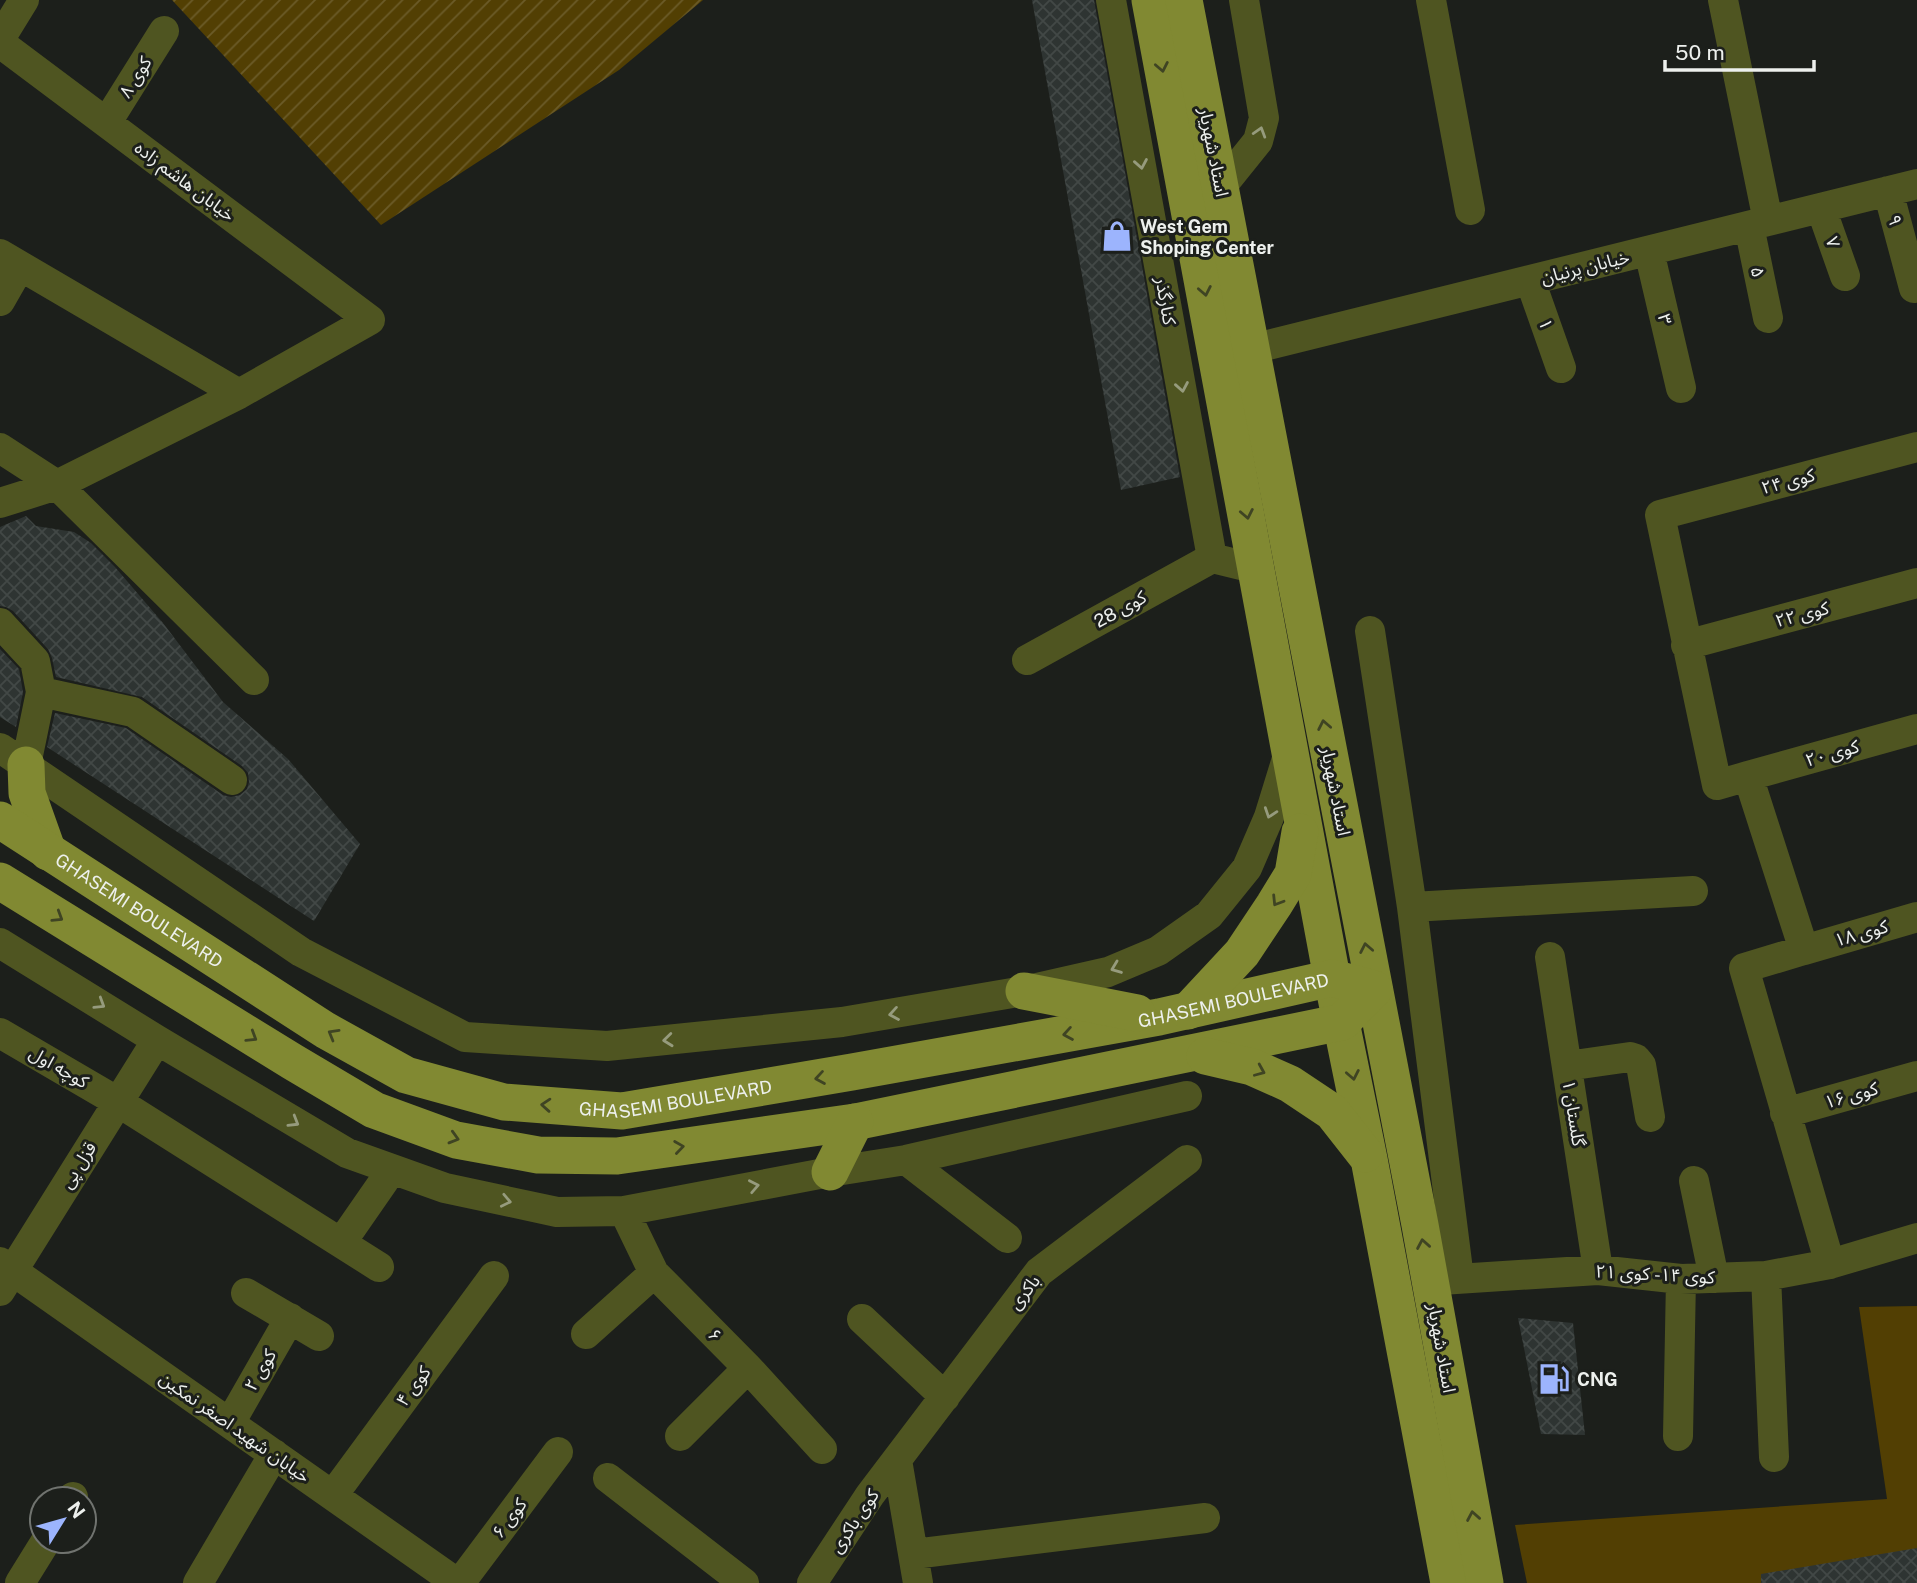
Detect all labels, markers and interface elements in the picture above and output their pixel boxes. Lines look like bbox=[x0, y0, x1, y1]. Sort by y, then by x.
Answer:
scale bar bbox=[1665, 28, 1814, 72]
text: 50 m bbox=[1675, 40, 1725, 65]
street label: کوی ۸ bbox=[114, 52, 157, 102]
one-way arrow bbox=[1154, 61, 1169, 73]
street label: استاد شهریار bbox=[1194, 105, 1233, 199]
one-way arrow bbox=[1251, 126, 1266, 138]
street label: خیابان هاشم زاده bbox=[129, 137, 239, 228]
one-way arrow bbox=[1133, 158, 1148, 170]
street label: ۹ bbox=[1884, 212, 1906, 228]
place label: West Gem Shoping Center bbox=[1140, 216, 1275, 258]
shop icon: West Gem Shoping Center bbox=[1100, 219, 1134, 253]
street label: ۷ bbox=[1821, 234, 1845, 250]
street label: خیابان پرنیان bbox=[1539, 246, 1632, 289]
street label: ۵ bbox=[1747, 265, 1769, 279]
street label: کنارگذر bbox=[1150, 274, 1181, 327]
one-way arrow bbox=[1197, 285, 1212, 296]
street label: ۳ bbox=[1654, 312, 1676, 326]
street label: ۱ bbox=[1534, 316, 1558, 332]
one-way arrow bbox=[1173, 381, 1188, 393]
street label: کوی ۲۴ bbox=[1759, 464, 1818, 499]
one-way arrow bbox=[1239, 508, 1254, 520]
street label: کوی 28 bbox=[1090, 586, 1151, 633]
street label: کوی ۲۲ bbox=[1773, 597, 1832, 632]
one-way arrow bbox=[1317, 719, 1332, 731]
street label: کوی ۲۰ bbox=[1803, 735, 1862, 772]
street label: استاد شهریار bbox=[1316, 744, 1355, 838]
one-way arrow bbox=[1264, 806, 1278, 818]
street label: GHASEMI BOULEVARD bbox=[52, 848, 227, 972]
one-way arrow bbox=[1272, 893, 1285, 906]
one-way arrow bbox=[50, 909, 63, 922]
street label: کوی ۱۸ bbox=[1832, 915, 1891, 952]
one-way arrow bbox=[1359, 942, 1374, 954]
one-way arrow bbox=[1111, 959, 1123, 973]
street label: GHASEMI BOULEVARD bbox=[1136, 969, 1331, 1031]
one-way arrow bbox=[92, 996, 105, 1009]
one-way arrow bbox=[888, 1005, 900, 1020]
one-way arrow bbox=[1062, 1026, 1074, 1041]
one-way arrow bbox=[244, 1028, 257, 1041]
one-way arrow bbox=[327, 1029, 340, 1042]
one-way arrow bbox=[662, 1032, 673, 1047]
street label: کوچه اول bbox=[25, 1042, 93, 1093]
one-way arrow bbox=[1253, 1063, 1265, 1077]
one-way arrow bbox=[1344, 1069, 1359, 1081]
one-way arrow bbox=[814, 1070, 825, 1085]
street label: GHASEMI BOULEVARD bbox=[578, 1075, 774, 1122]
street label: کوی ۱۶ bbox=[1822, 1077, 1881, 1114]
street label: ۱ گلستان bbox=[1557, 1078, 1590, 1148]
one-way arrow bbox=[540, 1098, 551, 1113]
one-way arrow bbox=[287, 1114, 300, 1127]
one-way arrow bbox=[448, 1130, 460, 1144]
street label: قزل پی bbox=[56, 1138, 101, 1193]
one-way arrow bbox=[673, 1140, 685, 1155]
one-way arrow bbox=[748, 1179, 760, 1194]
one-way arrow bbox=[500, 1193, 512, 1207]
one-way arrow bbox=[1416, 1238, 1431, 1250]
street label: کوی ۱۴ - کوی ۲۱ bbox=[1595, 1260, 1716, 1289]
street label: باکری bbox=[1004, 1270, 1045, 1314]
street label: استاد شهریار bbox=[1423, 1301, 1460, 1394]
street label: ۶ bbox=[704, 1324, 726, 1346]
street label: کوی ۲ bbox=[240, 1345, 281, 1395]
street label: کوی ۴ bbox=[391, 1361, 436, 1411]
fuel station icon: CNG bbox=[1537, 1362, 1571, 1396]
street label: خیابان شهید اصغر نمکین bbox=[155, 1367, 314, 1488]
place label: CNG bbox=[1577, 1369, 1618, 1390]
north arrow bbox=[28, 1485, 98, 1555]
street label: کوی باکری bbox=[825, 1485, 884, 1557]
street label: کوی ۶ bbox=[487, 1494, 532, 1543]
text: N bbox=[63, 1497, 90, 1522]
one-way arrow bbox=[1466, 1510, 1481, 1522]

